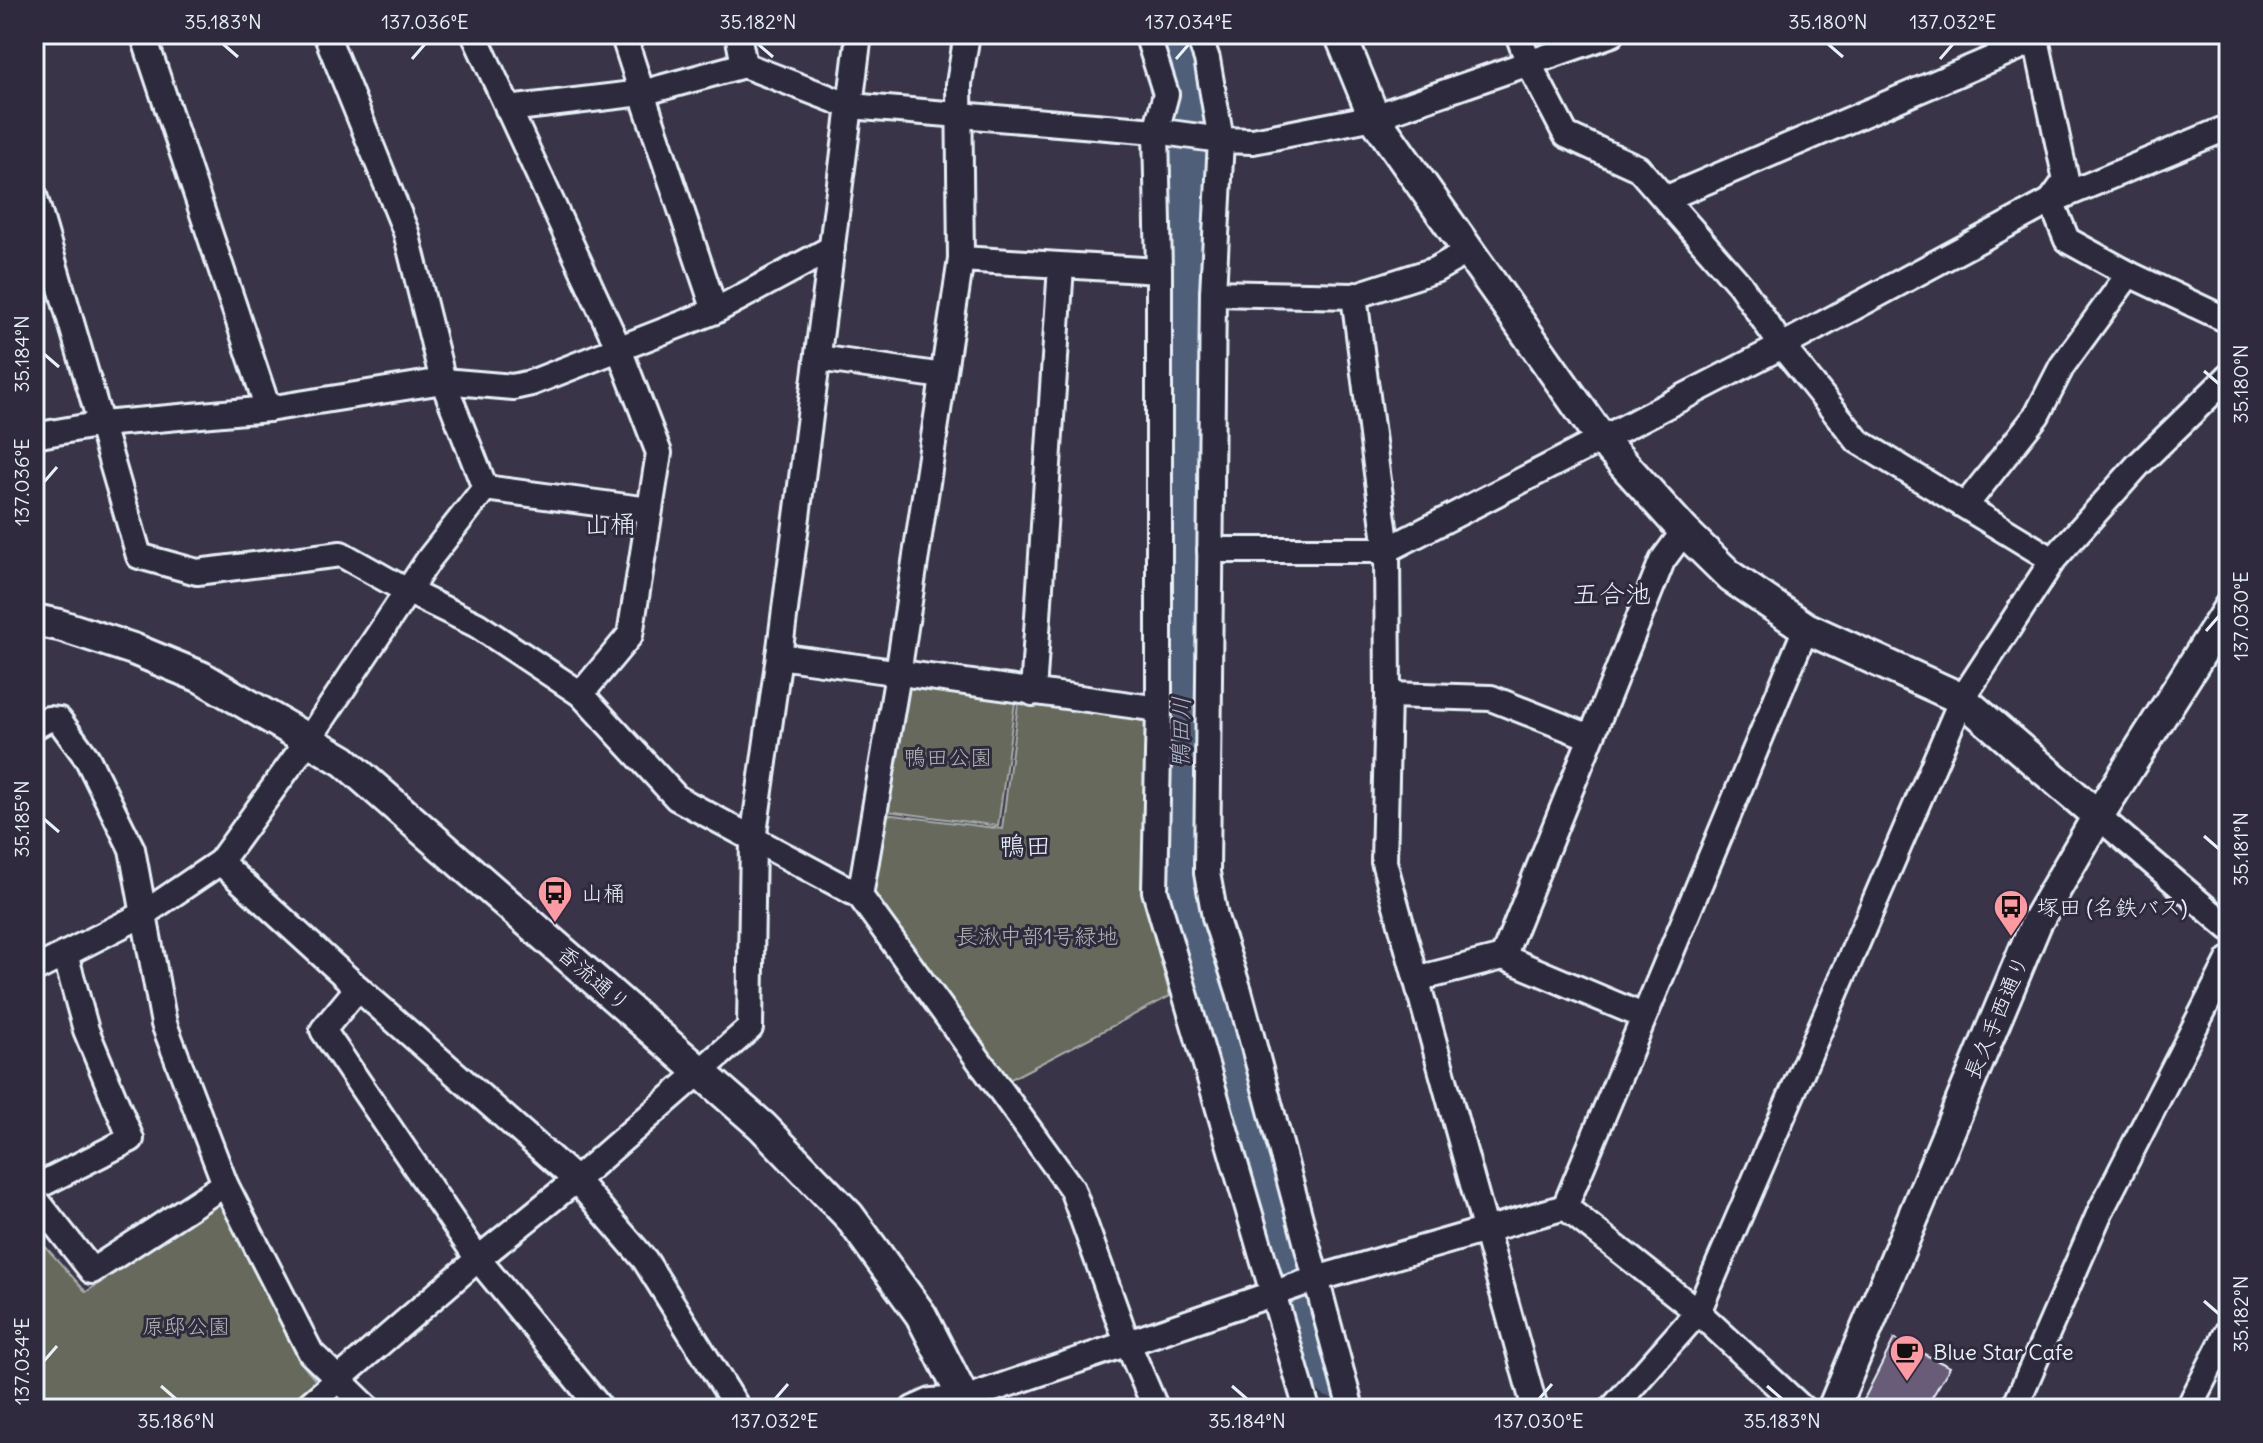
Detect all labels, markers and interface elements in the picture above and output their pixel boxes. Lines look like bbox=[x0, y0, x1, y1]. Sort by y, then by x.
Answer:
text: 35.183°N bbox=[184, 9, 262, 34]
text: 137.036°E bbox=[381, 9, 469, 34]
text: 35.182°N bbox=[719, 9, 797, 34]
text: 137.034°E bbox=[1145, 9, 1233, 34]
text: 35.180°N bbox=[1788, 9, 1868, 34]
text: 137.032°E bbox=[1909, 9, 1997, 34]
text: 35.184°N bbox=[9, 315, 34, 393]
text: 35.180°N bbox=[2228, 344, 2253, 424]
text: 137.036°E bbox=[9, 438, 34, 526]
district label: 山桶 bbox=[584, 507, 636, 540]
text: 137.030°E bbox=[2228, 571, 2253, 661]
district label: 五合池 bbox=[1573, 577, 1651, 610]
water label: 鴨田川 bbox=[1164, 696, 1196, 768]
park label: 鴨田公園 bbox=[904, 743, 992, 771]
text: 35.185°N bbox=[9, 780, 34, 858]
text: 35.181°N bbox=[2228, 812, 2253, 886]
district label: 鴨田 bbox=[999, 829, 1051, 862]
bus stop icon: 山桶 bbox=[536, 874, 574, 924]
place label: 山桶 bbox=[581, 879, 625, 907]
bus stop icon: 塚田 (名鉄バス) bbox=[1992, 888, 2030, 938]
place label: 塚田 (名鉄バス) bbox=[2037, 893, 2188, 921]
park label: 長湫中部1号緑地 bbox=[956, 922, 1118, 950]
street label: 香流通り bbox=[552, 939, 636, 1017]
street label: 長久手西通り bbox=[1957, 951, 2035, 1083]
text: 35.182°N bbox=[2228, 1275, 2253, 1353]
park label: 原邸公園 bbox=[142, 1312, 230, 1340]
text: 137.034°E bbox=[9, 1317, 34, 1405]
cafe icon: Blue Star Cafe bbox=[1888, 1333, 1926, 1383]
place label: Blue Star Cafe bbox=[1933, 1338, 2074, 1366]
text: 35.186°N bbox=[137, 1408, 215, 1433]
text: 137.032°E bbox=[731, 1408, 819, 1433]
text: 35.184°N bbox=[1208, 1408, 1286, 1433]
text: 137.030°E bbox=[1494, 1408, 1584, 1433]
text: 35.183°N bbox=[1743, 1408, 1821, 1433]

